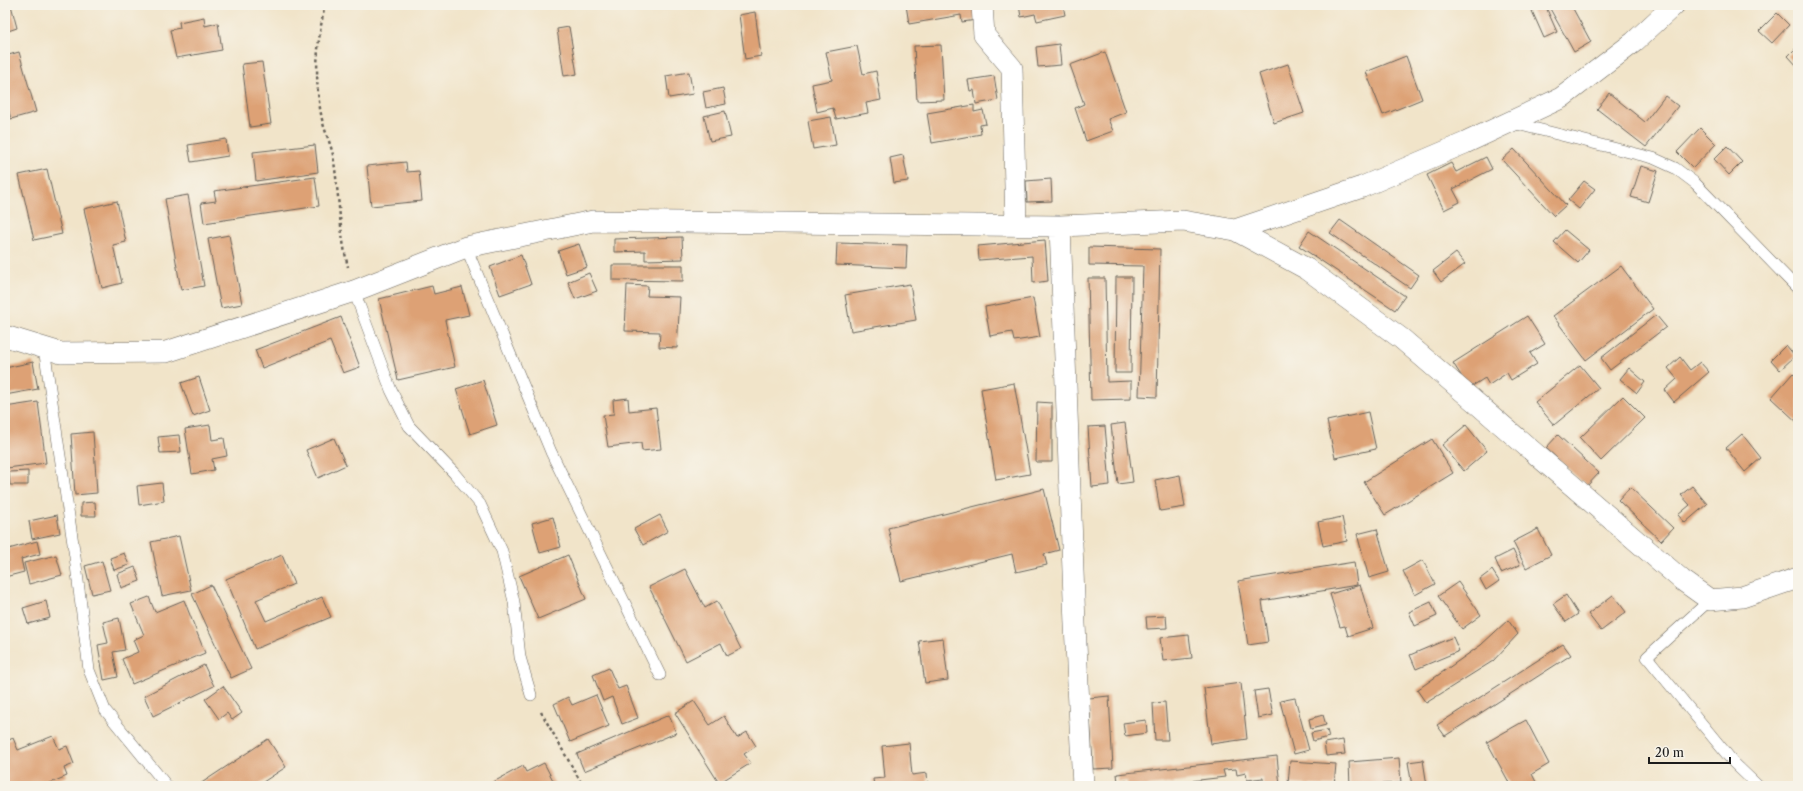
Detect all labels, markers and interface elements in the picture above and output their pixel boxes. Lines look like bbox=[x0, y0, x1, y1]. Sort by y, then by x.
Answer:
scale bar bbox=[1649, 739, 1730, 765]
text: 20 m bbox=[1655, 745, 1684, 760]

